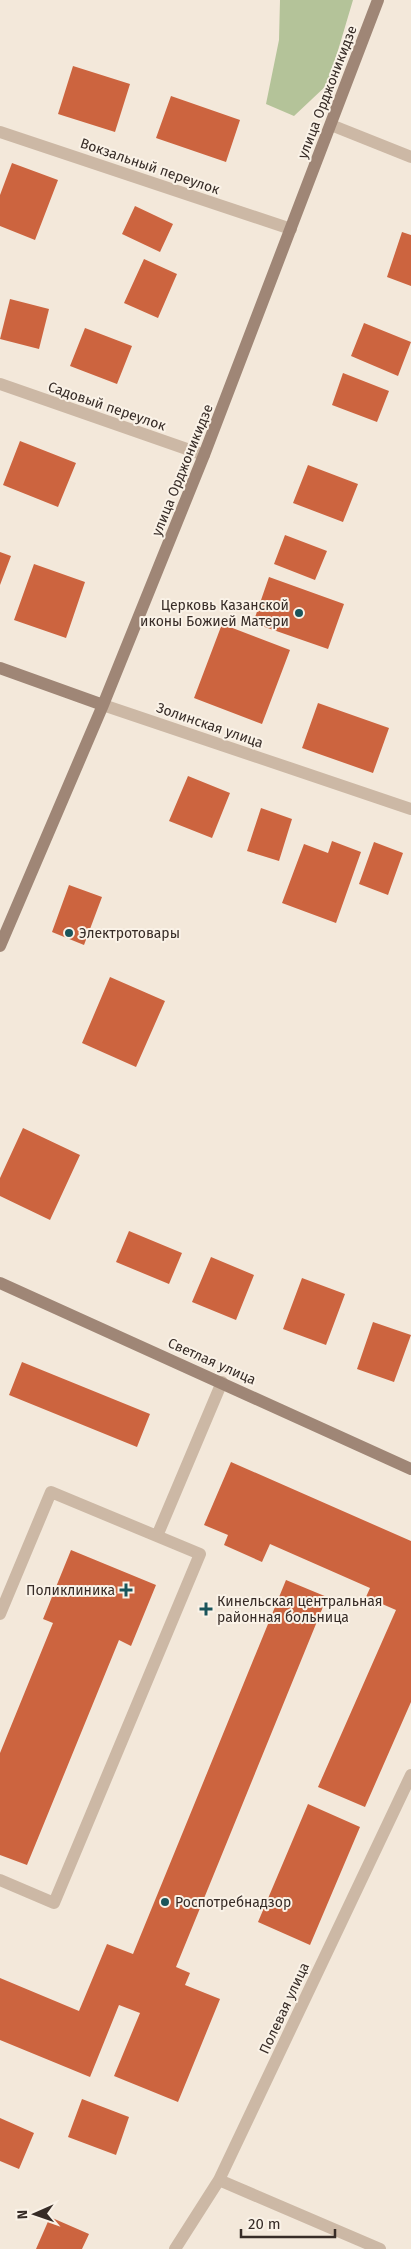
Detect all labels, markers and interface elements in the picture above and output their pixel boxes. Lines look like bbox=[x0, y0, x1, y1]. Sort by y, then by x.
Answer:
street label: улица Орджоникидзе bbox=[294, 23, 361, 161]
street label: Вокзальный переулок bbox=[78, 135, 223, 199]
street label: Садовый переулок bbox=[46, 378, 169, 435]
street label: улица Орджоникидзе bbox=[148, 402, 217, 539]
place label: Церковь Казанской иконы Божией Матери bbox=[140, 597, 289, 630]
marker: Церковь Казанской иконы Божией Матери bbox=[293, 607, 305, 619]
street label: Золинская улица bbox=[154, 699, 266, 752]
place label: Электротовары bbox=[79, 925, 180, 942]
marker: Электротовары bbox=[63, 927, 75, 939]
street label: Светлая улица bbox=[165, 1334, 258, 1388]
place label: Поликлиника bbox=[26, 1582, 115, 1599]
marker: Поликлиника bbox=[119, 1583, 133, 1597]
place label: Кинельская центральная районная больница bbox=[217, 1593, 383, 1626]
marker: Кинельская центральная районная больница bbox=[199, 1602, 213, 1616]
place label: Роспотребнадзор bbox=[175, 1894, 291, 1911]
marker: Роспотребнадзор bbox=[159, 1896, 171, 1908]
street label: Полевая улица bbox=[256, 1960, 313, 2057]
north arrow bbox=[10, 2189, 60, 2239]
scale bar bbox=[241, 2206, 335, 2238]
text: N bbox=[14, 2209, 31, 2219]
text: 20 m bbox=[248, 2215, 281, 2233]

